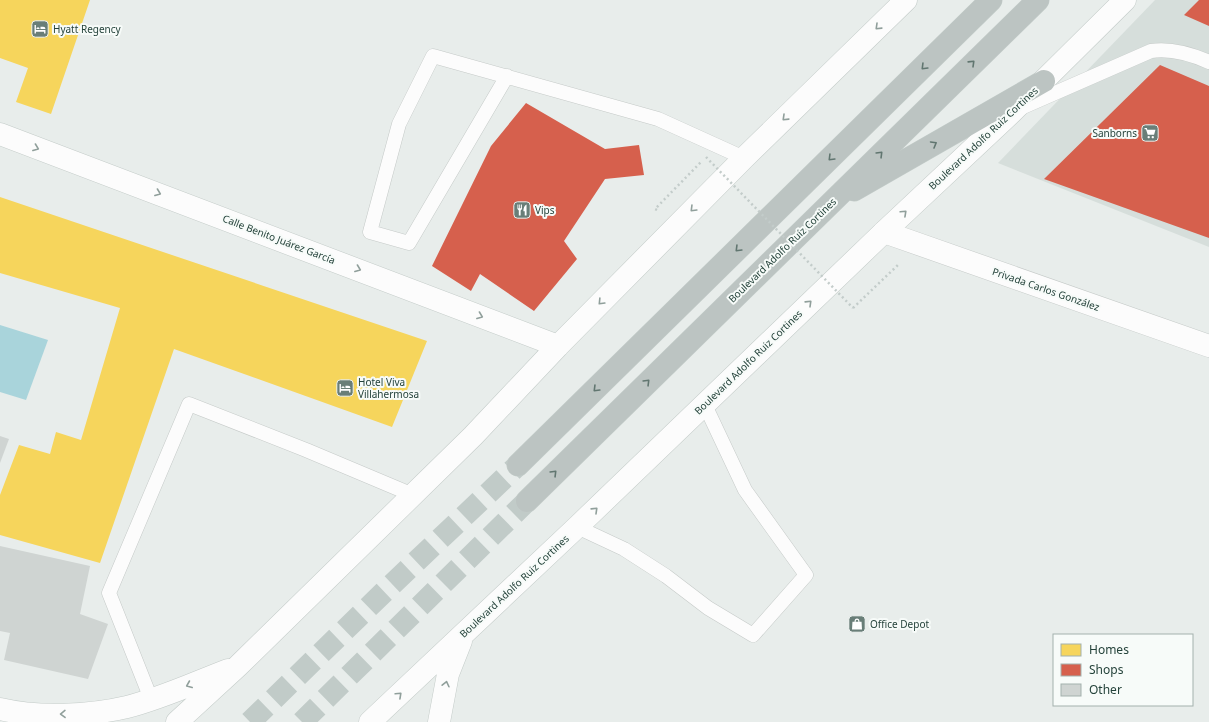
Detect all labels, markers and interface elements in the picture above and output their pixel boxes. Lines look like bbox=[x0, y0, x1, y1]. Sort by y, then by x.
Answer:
hotel icon: Hyatt Regency bbox=[30, 19, 50, 39]
place label: Hyatt Regency bbox=[53, 22, 122, 36]
one-way arrow bbox=[875, 22, 883, 30]
one-way arrow bbox=[968, 61, 975, 68]
one-way arrow bbox=[921, 62, 929, 69]
street label: Boulevard Adolfo Ruiz Cortines bbox=[925, 83, 1041, 193]
one-way arrow bbox=[782, 113, 790, 121]
supermarket icon: Sanborns bbox=[1140, 123, 1160, 143]
place label: Sanborns bbox=[1092, 126, 1137, 140]
one-way arrow bbox=[929, 142, 937, 149]
one-way arrow bbox=[33, 143, 40, 151]
one-way arrow bbox=[875, 151, 883, 159]
one-way arrow bbox=[828, 153, 836, 161]
one-way arrow bbox=[155, 189, 162, 197]
street label: Boulevard Adolfo Ruíz Cortines bbox=[725, 194, 839, 305]
restaurant icon: Vips bbox=[512, 200, 532, 220]
place label: Vips bbox=[535, 203, 555, 217]
one-way arrow bbox=[690, 204, 698, 212]
street label: Calle Benito Juárez García bbox=[221, 211, 337, 267]
one-way arrow bbox=[899, 211, 906, 218]
one-way arrow bbox=[735, 244, 743, 252]
one-way arrow bbox=[355, 264, 362, 272]
street label: Privada Carlos González bbox=[991, 264, 1102, 314]
one-way arrow bbox=[598, 297, 606, 305]
one-way arrow bbox=[804, 300, 812, 308]
street label: Boulevard Adolfo Ruiz Cortines bbox=[691, 306, 805, 417]
one-way arrow bbox=[476, 311, 483, 319]
place label: Hotel Viva Villahermosa bbox=[358, 375, 419, 401]
hotel icon: Hotel Viva Villahermosa bbox=[335, 378, 355, 398]
one-way arrow bbox=[642, 379, 650, 387]
one-way arrow bbox=[593, 384, 601, 392]
one-way arrow bbox=[549, 471, 557, 478]
one-way arrow bbox=[590, 507, 598, 514]
street label: Boulevard Adolfo Ruiz Cortines bbox=[456, 531, 572, 641]
shop icon: Office Depot bbox=[847, 614, 867, 634]
place label: Office Depot bbox=[870, 617, 929, 631]
legend bbox=[1053, 634, 1193, 706]
text: Homes bbox=[1089, 641, 1129, 658]
text: Shops bbox=[1089, 661, 1124, 678]
one-way arrow bbox=[185, 680, 193, 688]
one-way arrow bbox=[442, 681, 450, 687]
text: Other bbox=[1089, 681, 1122, 698]
one-way arrow bbox=[394, 692, 402, 700]
one-way arrow bbox=[60, 710, 66, 718]

